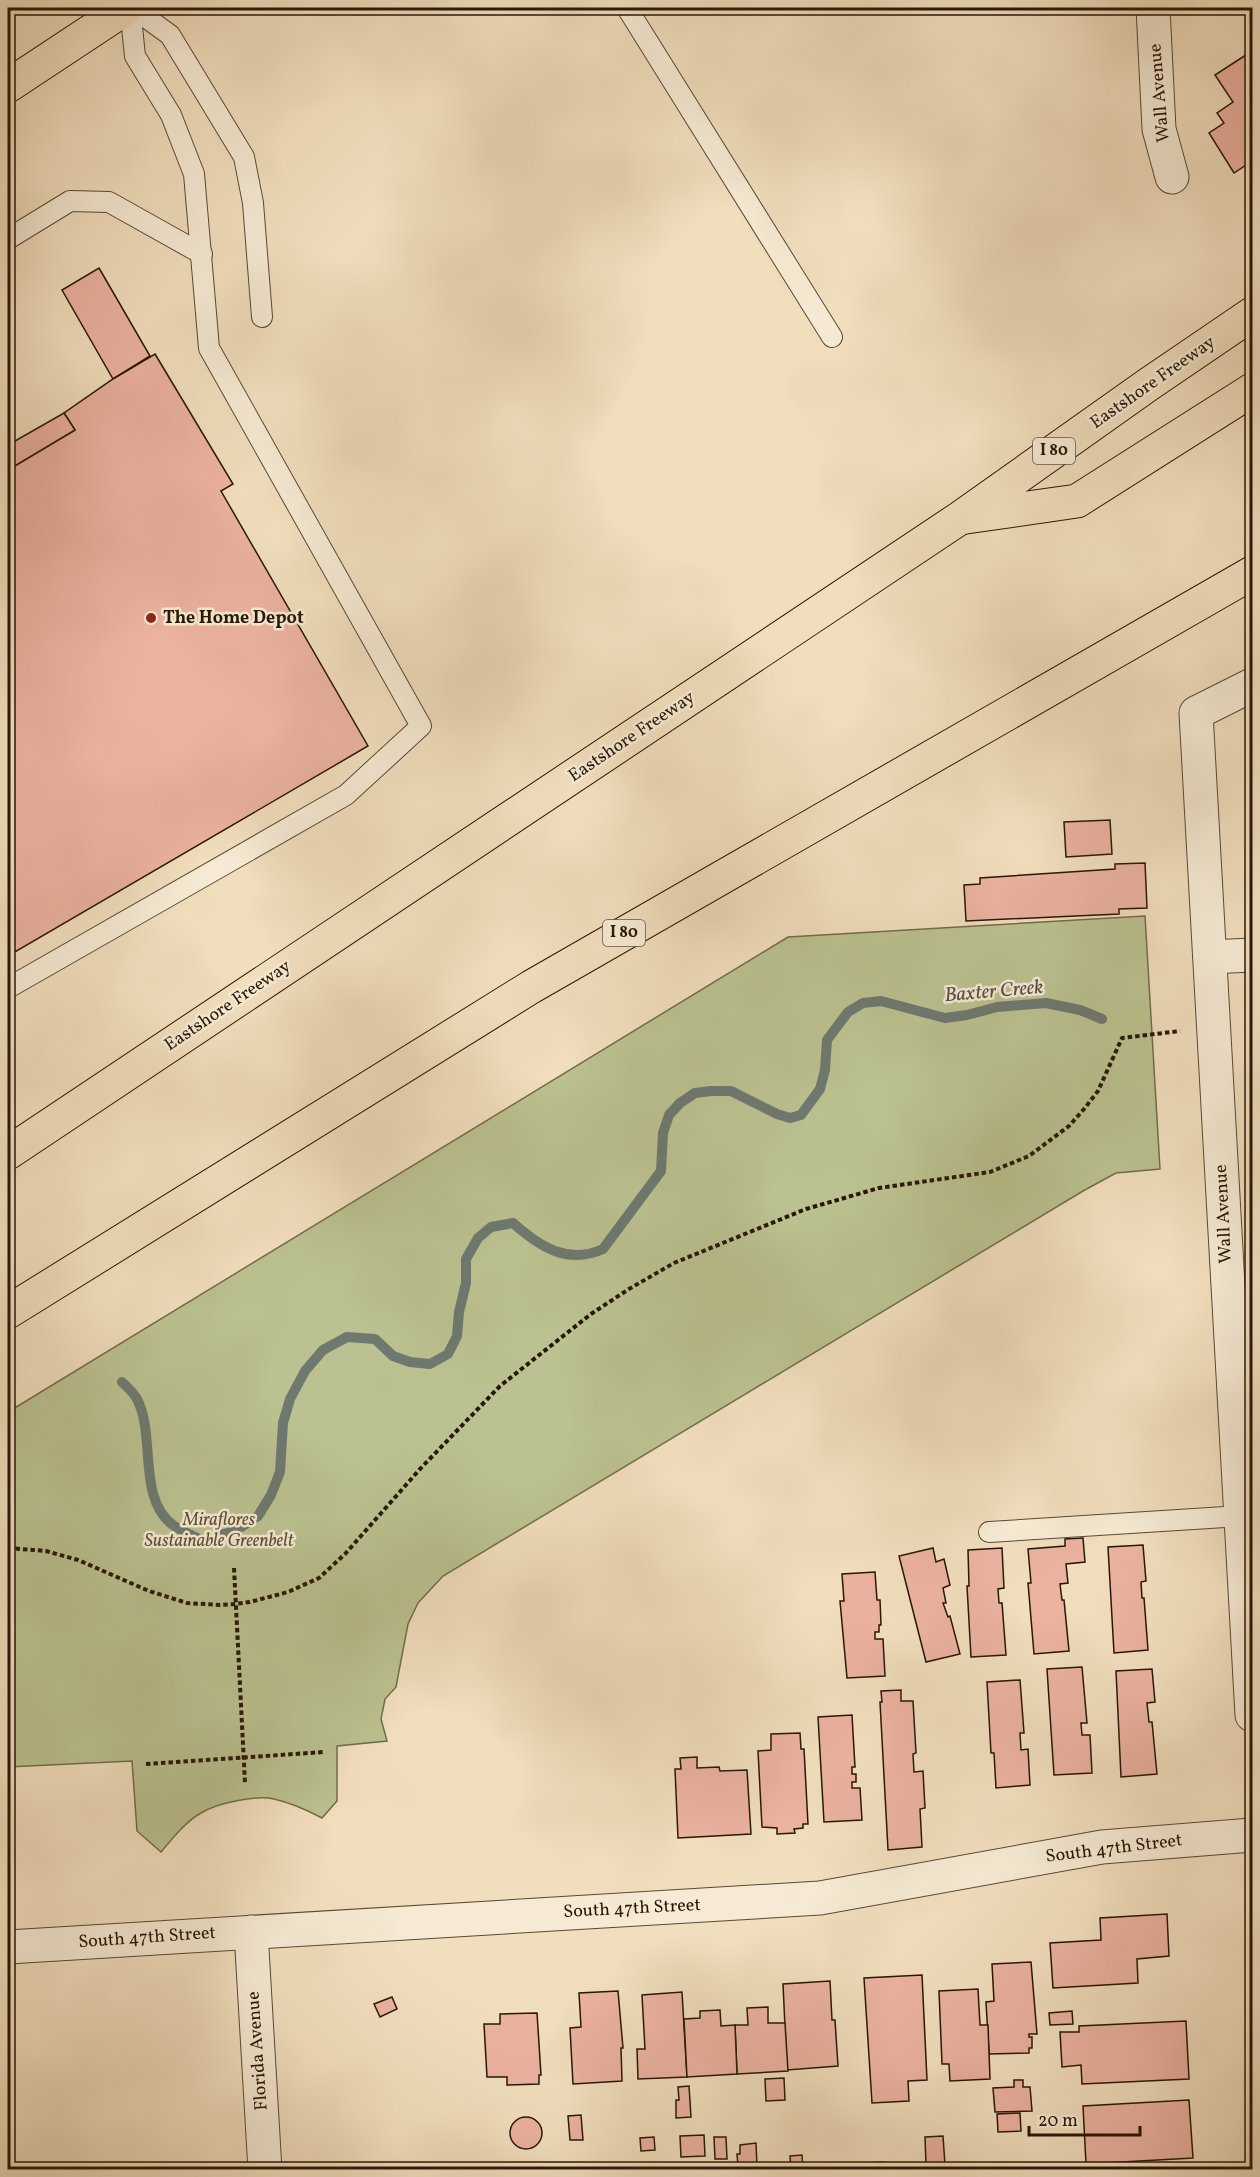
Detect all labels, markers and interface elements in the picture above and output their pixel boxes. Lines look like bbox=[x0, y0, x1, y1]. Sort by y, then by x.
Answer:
street label: Wall Avenue bbox=[1143, 43, 1177, 143]
street label: Eastshore Freeway bbox=[1085, 330, 1221, 436]
road number: I 80 bbox=[1033, 438, 1075, 464]
place label: The Home Depot bbox=[163, 606, 304, 631]
marker: The Home Depot bbox=[144, 611, 158, 625]
street label: Eastshore Freeway bbox=[564, 685, 700, 789]
road number: I 80 bbox=[603, 920, 645, 946]
street label: Eastshore Freeway bbox=[160, 954, 296, 1058]
water label: Baxter Creek bbox=[943, 974, 1045, 1010]
street label: Wall Avenue bbox=[1209, 1164, 1239, 1264]
park label: Miraflores Sustainable Greenbelt bbox=[145, 1508, 295, 1554]
street label: South 47th Street bbox=[1044, 1828, 1184, 1870]
street label: South 47th Street bbox=[563, 1893, 701, 1925]
street label: South 47th Street bbox=[77, 1921, 217, 1955]
street label: Florida Avenue bbox=[241, 1990, 275, 2112]
scale bar bbox=[1029, 2099, 1140, 2137]
text: 20 m bbox=[1038, 2109, 1078, 2134]

